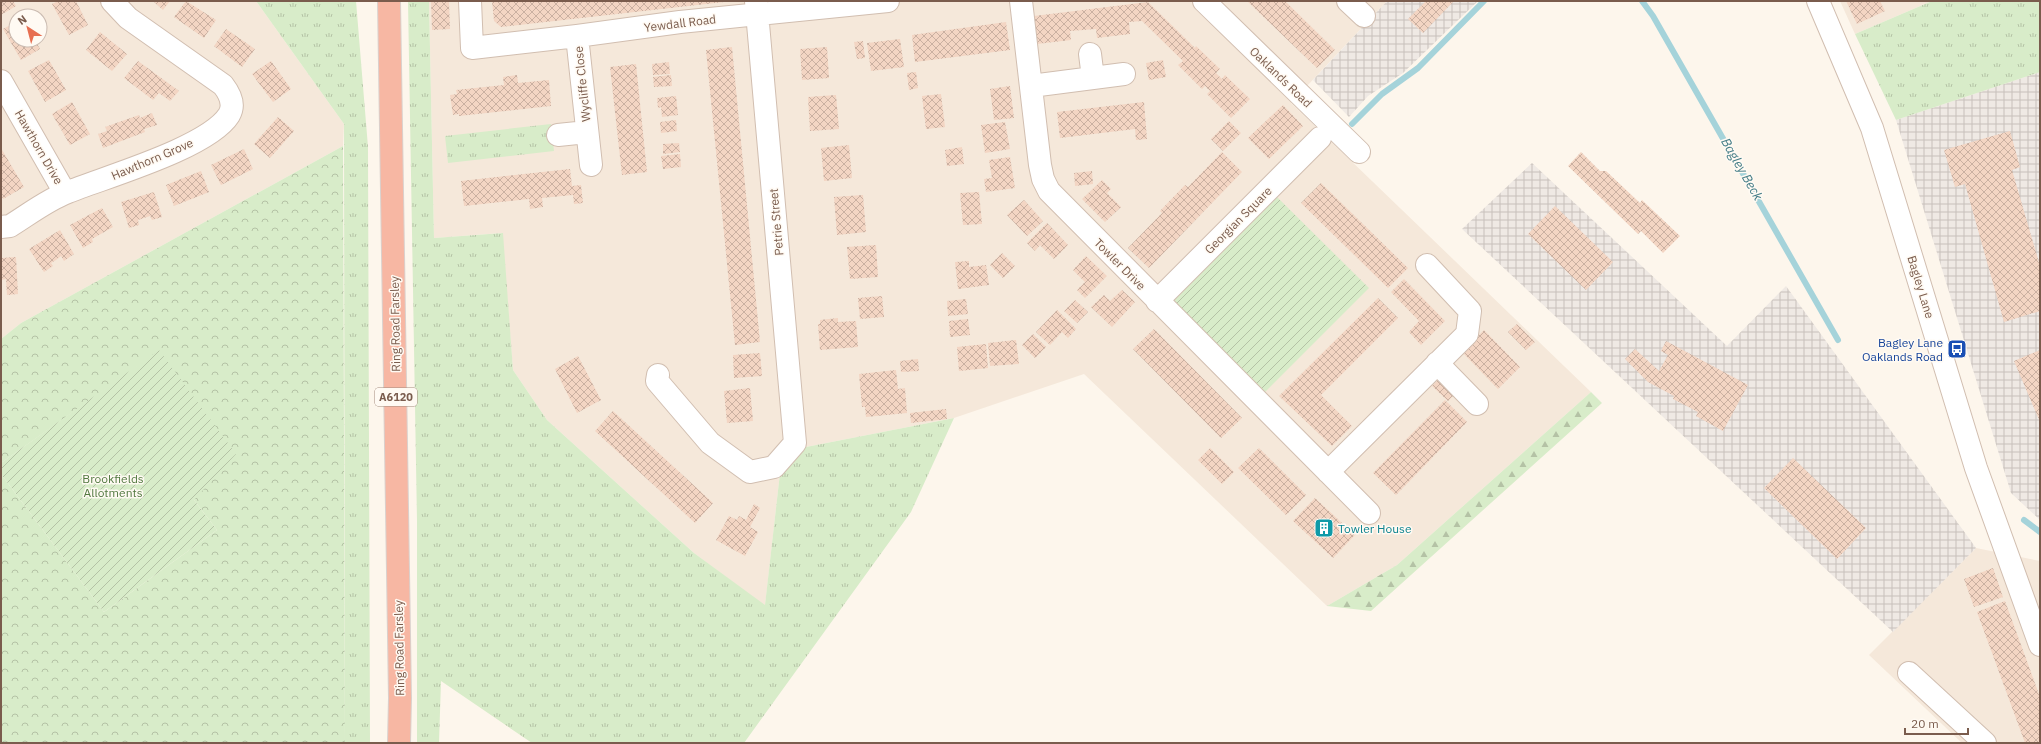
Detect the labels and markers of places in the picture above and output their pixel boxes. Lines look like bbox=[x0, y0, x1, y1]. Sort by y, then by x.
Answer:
place label: Bagley Lane Oaklands Road bbox=[1862, 335, 1943, 364]
bus stop icon: Bagley Lane Oaklands Road bbox=[1946, 338, 1968, 360]
building icon: Towler House bbox=[1313, 517, 1335, 539]
place label: Towler House bbox=[1338, 521, 1412, 536]

